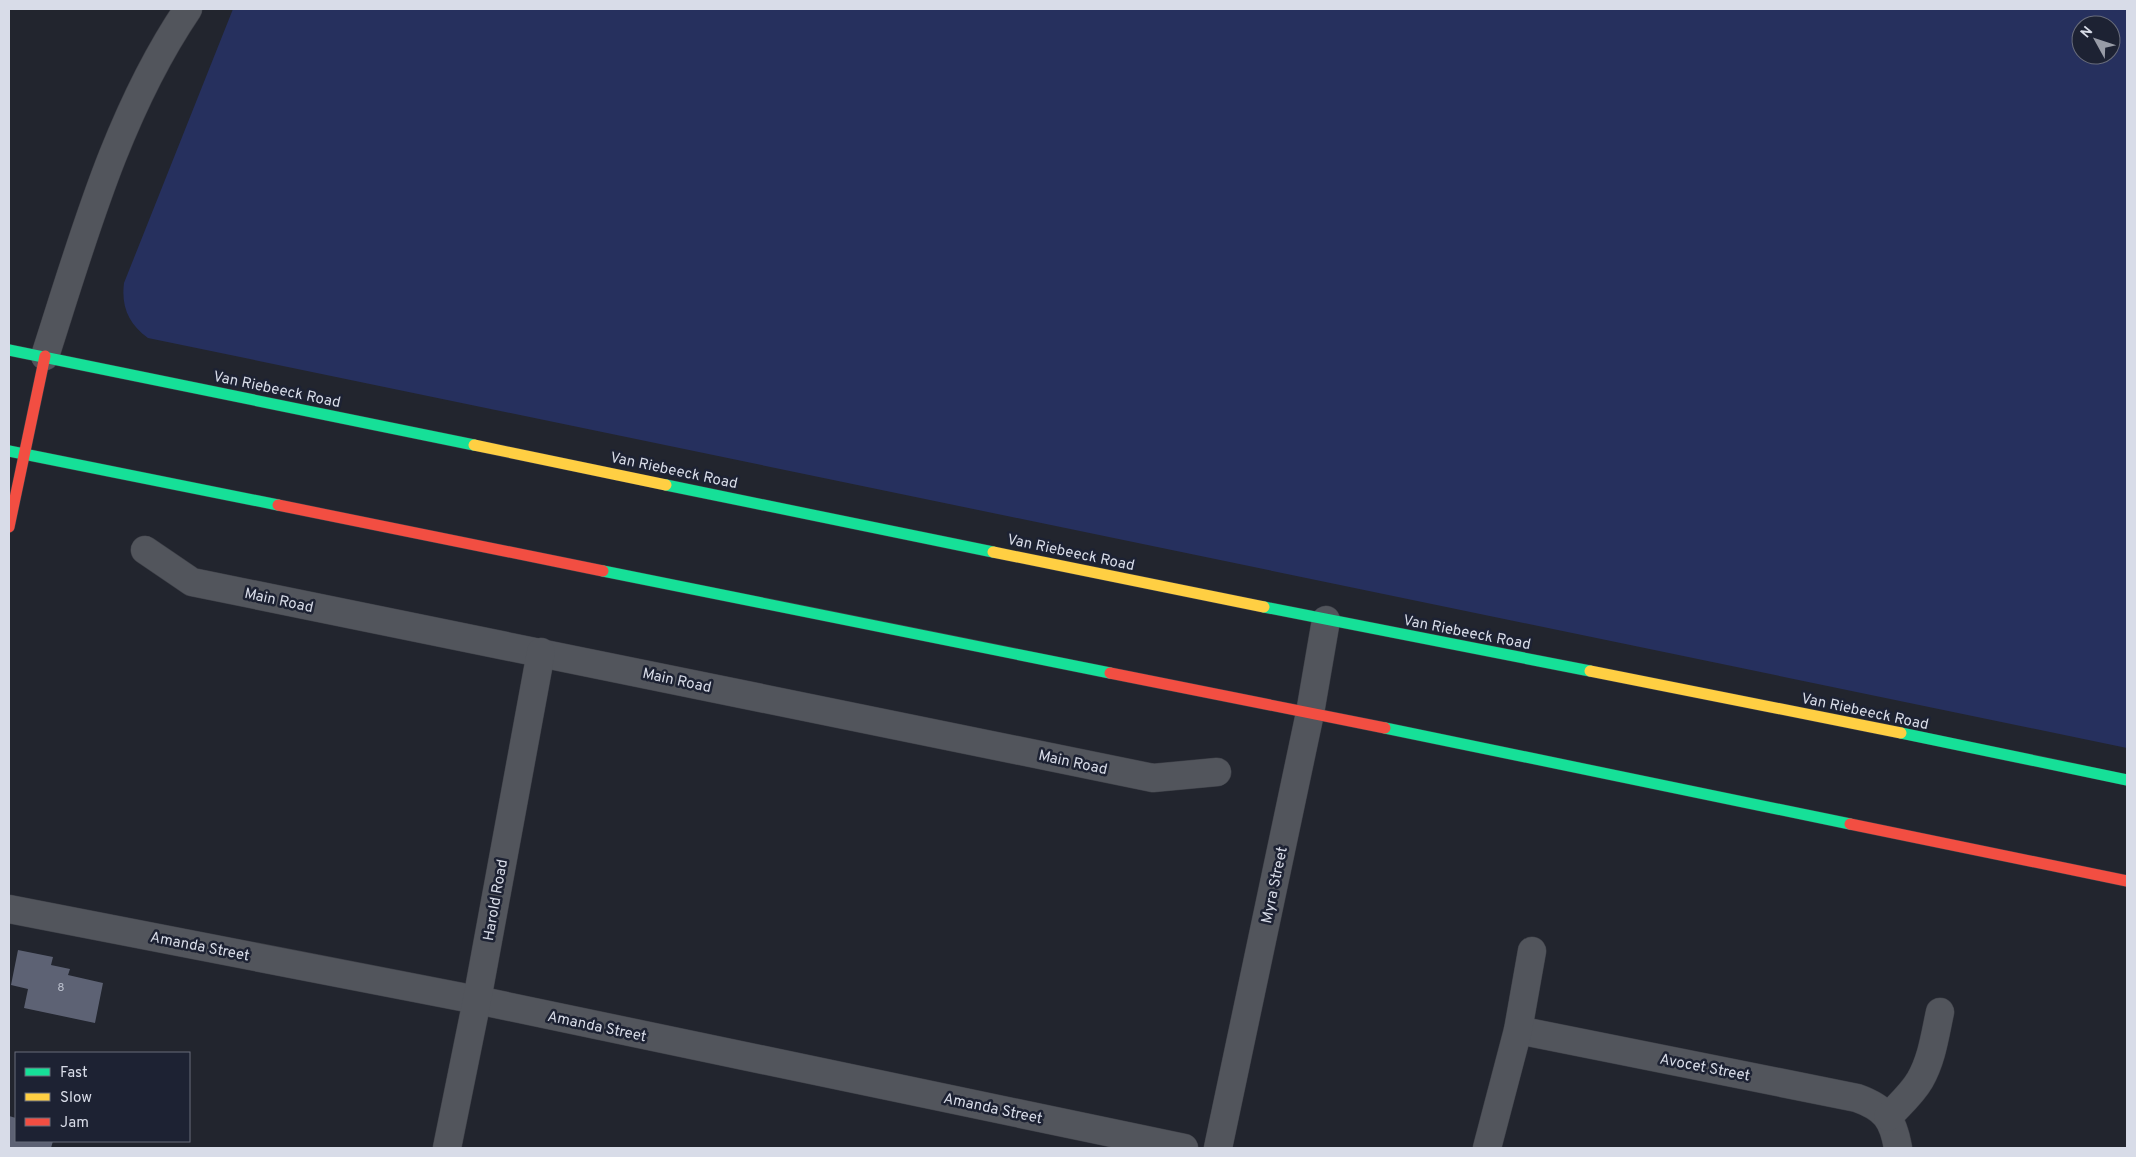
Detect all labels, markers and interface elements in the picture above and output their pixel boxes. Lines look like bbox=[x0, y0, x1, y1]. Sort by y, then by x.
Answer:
north arrow bbox=[2071, 15, 2121, 65]
text: N bbox=[2077, 23, 2097, 42]
street label: Van Riebeeck Road bbox=[211, 368, 342, 413]
street label: Van Riebeeck Road bbox=[608, 449, 739, 494]
street label: Van Riebeeck Road bbox=[1005, 531, 1136, 576]
street label: Main Road bbox=[242, 585, 315, 618]
street label: Van Riebeeck Road bbox=[1401, 612, 1532, 655]
street label: Main Road bbox=[640, 665, 713, 698]
street label: Van Riebeeck Road bbox=[1799, 690, 1930, 735]
street label: Main Road bbox=[1036, 747, 1109, 780]
street label: Myra Street bbox=[1258, 845, 1293, 926]
street label: Harold Road bbox=[480, 858, 513, 943]
street label: Amanda Street bbox=[148, 929, 251, 966]
house number: 8 bbox=[57, 980, 65, 996]
street label: Amanda Street bbox=[545, 1008, 648, 1047]
street label: Avocet Street bbox=[1658, 1050, 1752, 1087]
legend bbox=[15, 1052, 190, 1142]
text: Fast bbox=[60, 1064, 88, 1083]
text: Slow bbox=[60, 1089, 92, 1108]
street label: Amanda Street bbox=[941, 1090, 1044, 1129]
text: Jam bbox=[60, 1114, 89, 1133]

